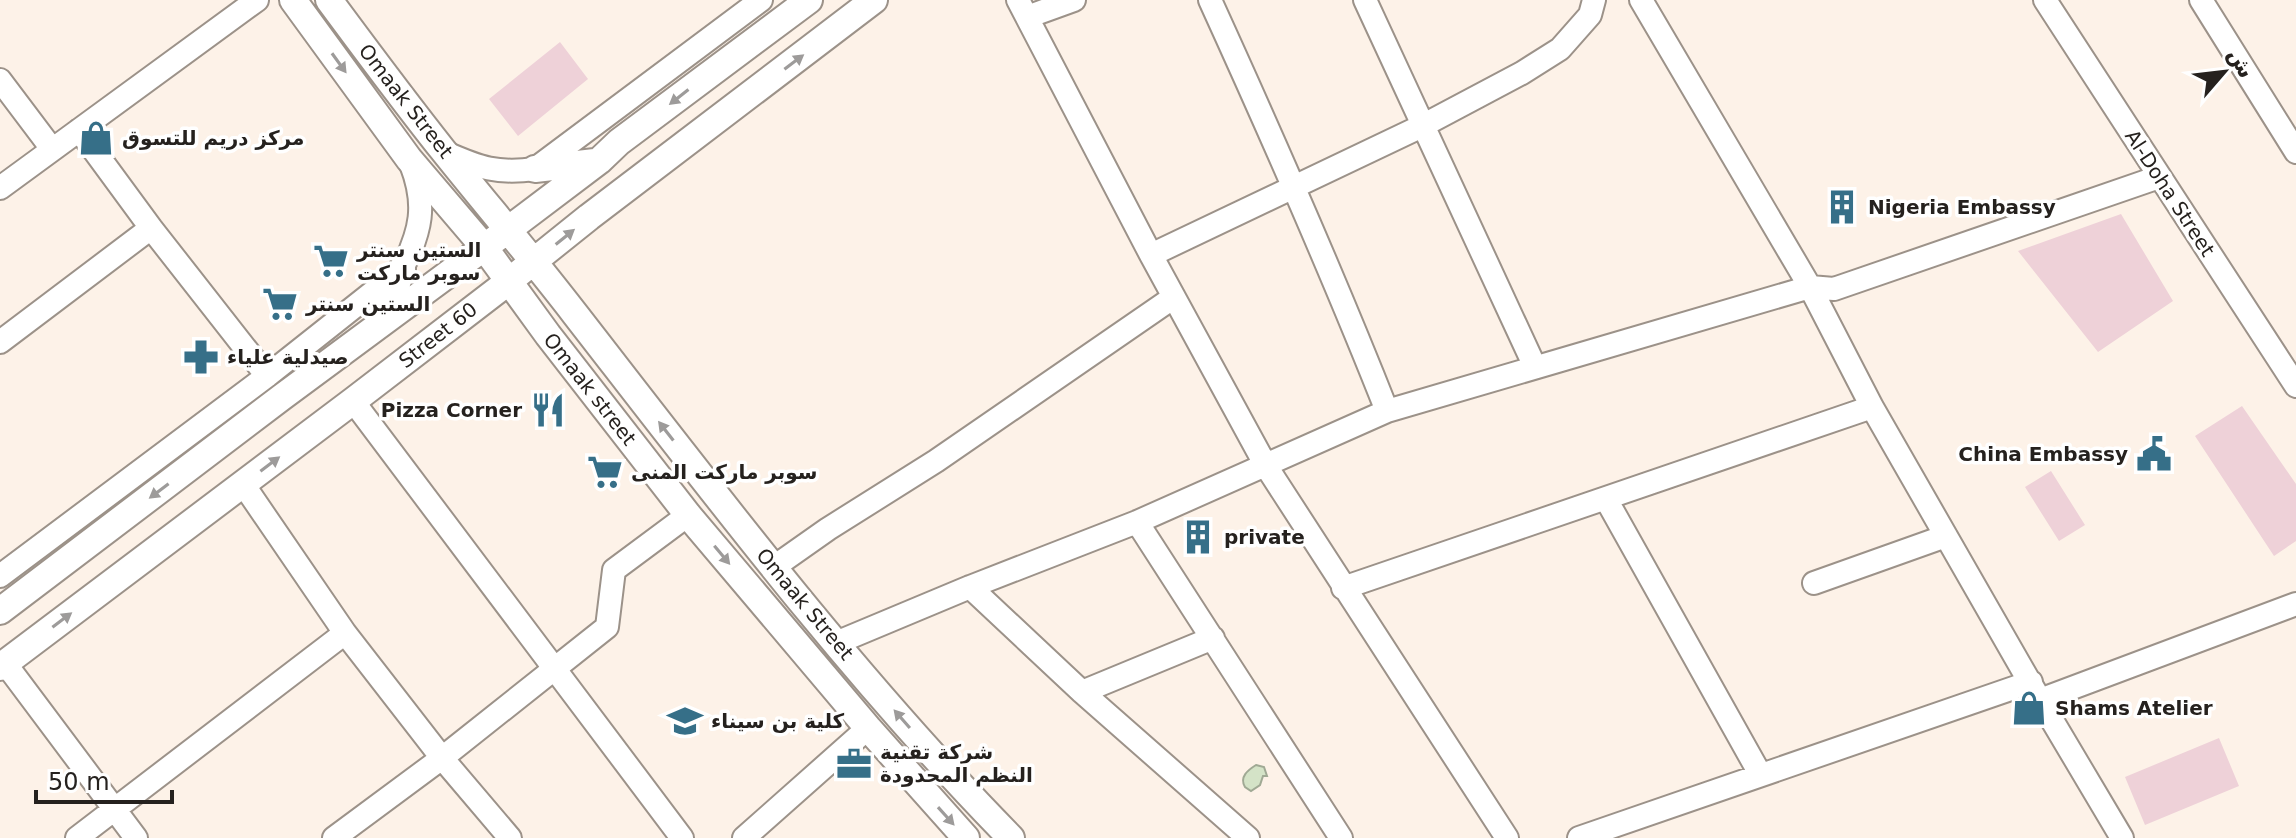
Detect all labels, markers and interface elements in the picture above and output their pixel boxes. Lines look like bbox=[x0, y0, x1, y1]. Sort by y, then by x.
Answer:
north arrow bbox=[2184, 32, 2264, 112]
street label: Omaak Street bbox=[354, 39, 458, 163]
text: ش bbox=[2223, 44, 2259, 82]
one-way arrow bbox=[331, 52, 347, 74]
one-way arrow bbox=[783, 54, 805, 70]
one-way arrow bbox=[669, 89, 689, 105]
shop icon: مركز دريم للتسوق bbox=[77, 119, 115, 157]
street label: Al-Doha Street bbox=[2120, 125, 2220, 261]
place label: مركز دريم للتسوق bbox=[122, 126, 304, 150]
building icon: Nigeria Embassy bbox=[1823, 188, 1861, 226]
place label: Nigeria Embassy bbox=[1868, 195, 2056, 219]
one-way arrow bbox=[555, 229, 575, 245]
place label: الستين سنتر سوبر ماركت bbox=[356, 238, 481, 285]
supermarket icon: الستين سنتر سوبر ماركت bbox=[312, 242, 350, 280]
supermarket icon: الستين سنتر bbox=[261, 285, 299, 323]
place label: الستين سنتر bbox=[305, 292, 430, 316]
street label: Street 60 bbox=[394, 297, 482, 373]
street label: Omaak street bbox=[539, 328, 641, 450]
pharmacy icon: صيدلية علياء bbox=[182, 338, 220, 376]
place label: صيدلية علياء bbox=[227, 345, 349, 369]
restaurant icon: Pizza Corner bbox=[529, 391, 567, 429]
place label: Pizza Corner bbox=[381, 398, 522, 422]
one-way arrow bbox=[659, 421, 675, 441]
public building icon: China Embassy bbox=[2135, 435, 2173, 473]
place label: China Embassy bbox=[1958, 442, 2128, 466]
supermarket icon: سوبر ماركت المنى bbox=[586, 453, 624, 491]
one-way arrow bbox=[260, 456, 280, 472]
place label: سوبر ماركت المنى bbox=[631, 460, 817, 484]
one-way arrow bbox=[149, 482, 170, 498]
building icon: private bbox=[1179, 518, 1217, 556]
place label: private bbox=[1224, 525, 1305, 549]
street label: Omaak Street bbox=[751, 543, 859, 665]
one-way arrow bbox=[713, 545, 730, 565]
one-way arrow bbox=[52, 612, 72, 628]
shop icon: Shams Atelier bbox=[2010, 689, 2048, 727]
place label: Shams Atelier bbox=[2055, 696, 2213, 720]
school or university icon: كلية بن سيناء bbox=[666, 702, 704, 740]
place label: كلية بن سيناء bbox=[711, 709, 845, 733]
one-way arrow bbox=[893, 709, 911, 728]
place label: شركة تقنية النظم المحدودة bbox=[880, 740, 1033, 787]
office icon: شركة تقنية النظم المحدودة bbox=[835, 745, 873, 783]
scale bar bbox=[36, 754, 172, 804]
text: 50 m bbox=[48, 768, 110, 796]
one-way arrow bbox=[937, 806, 955, 825]

